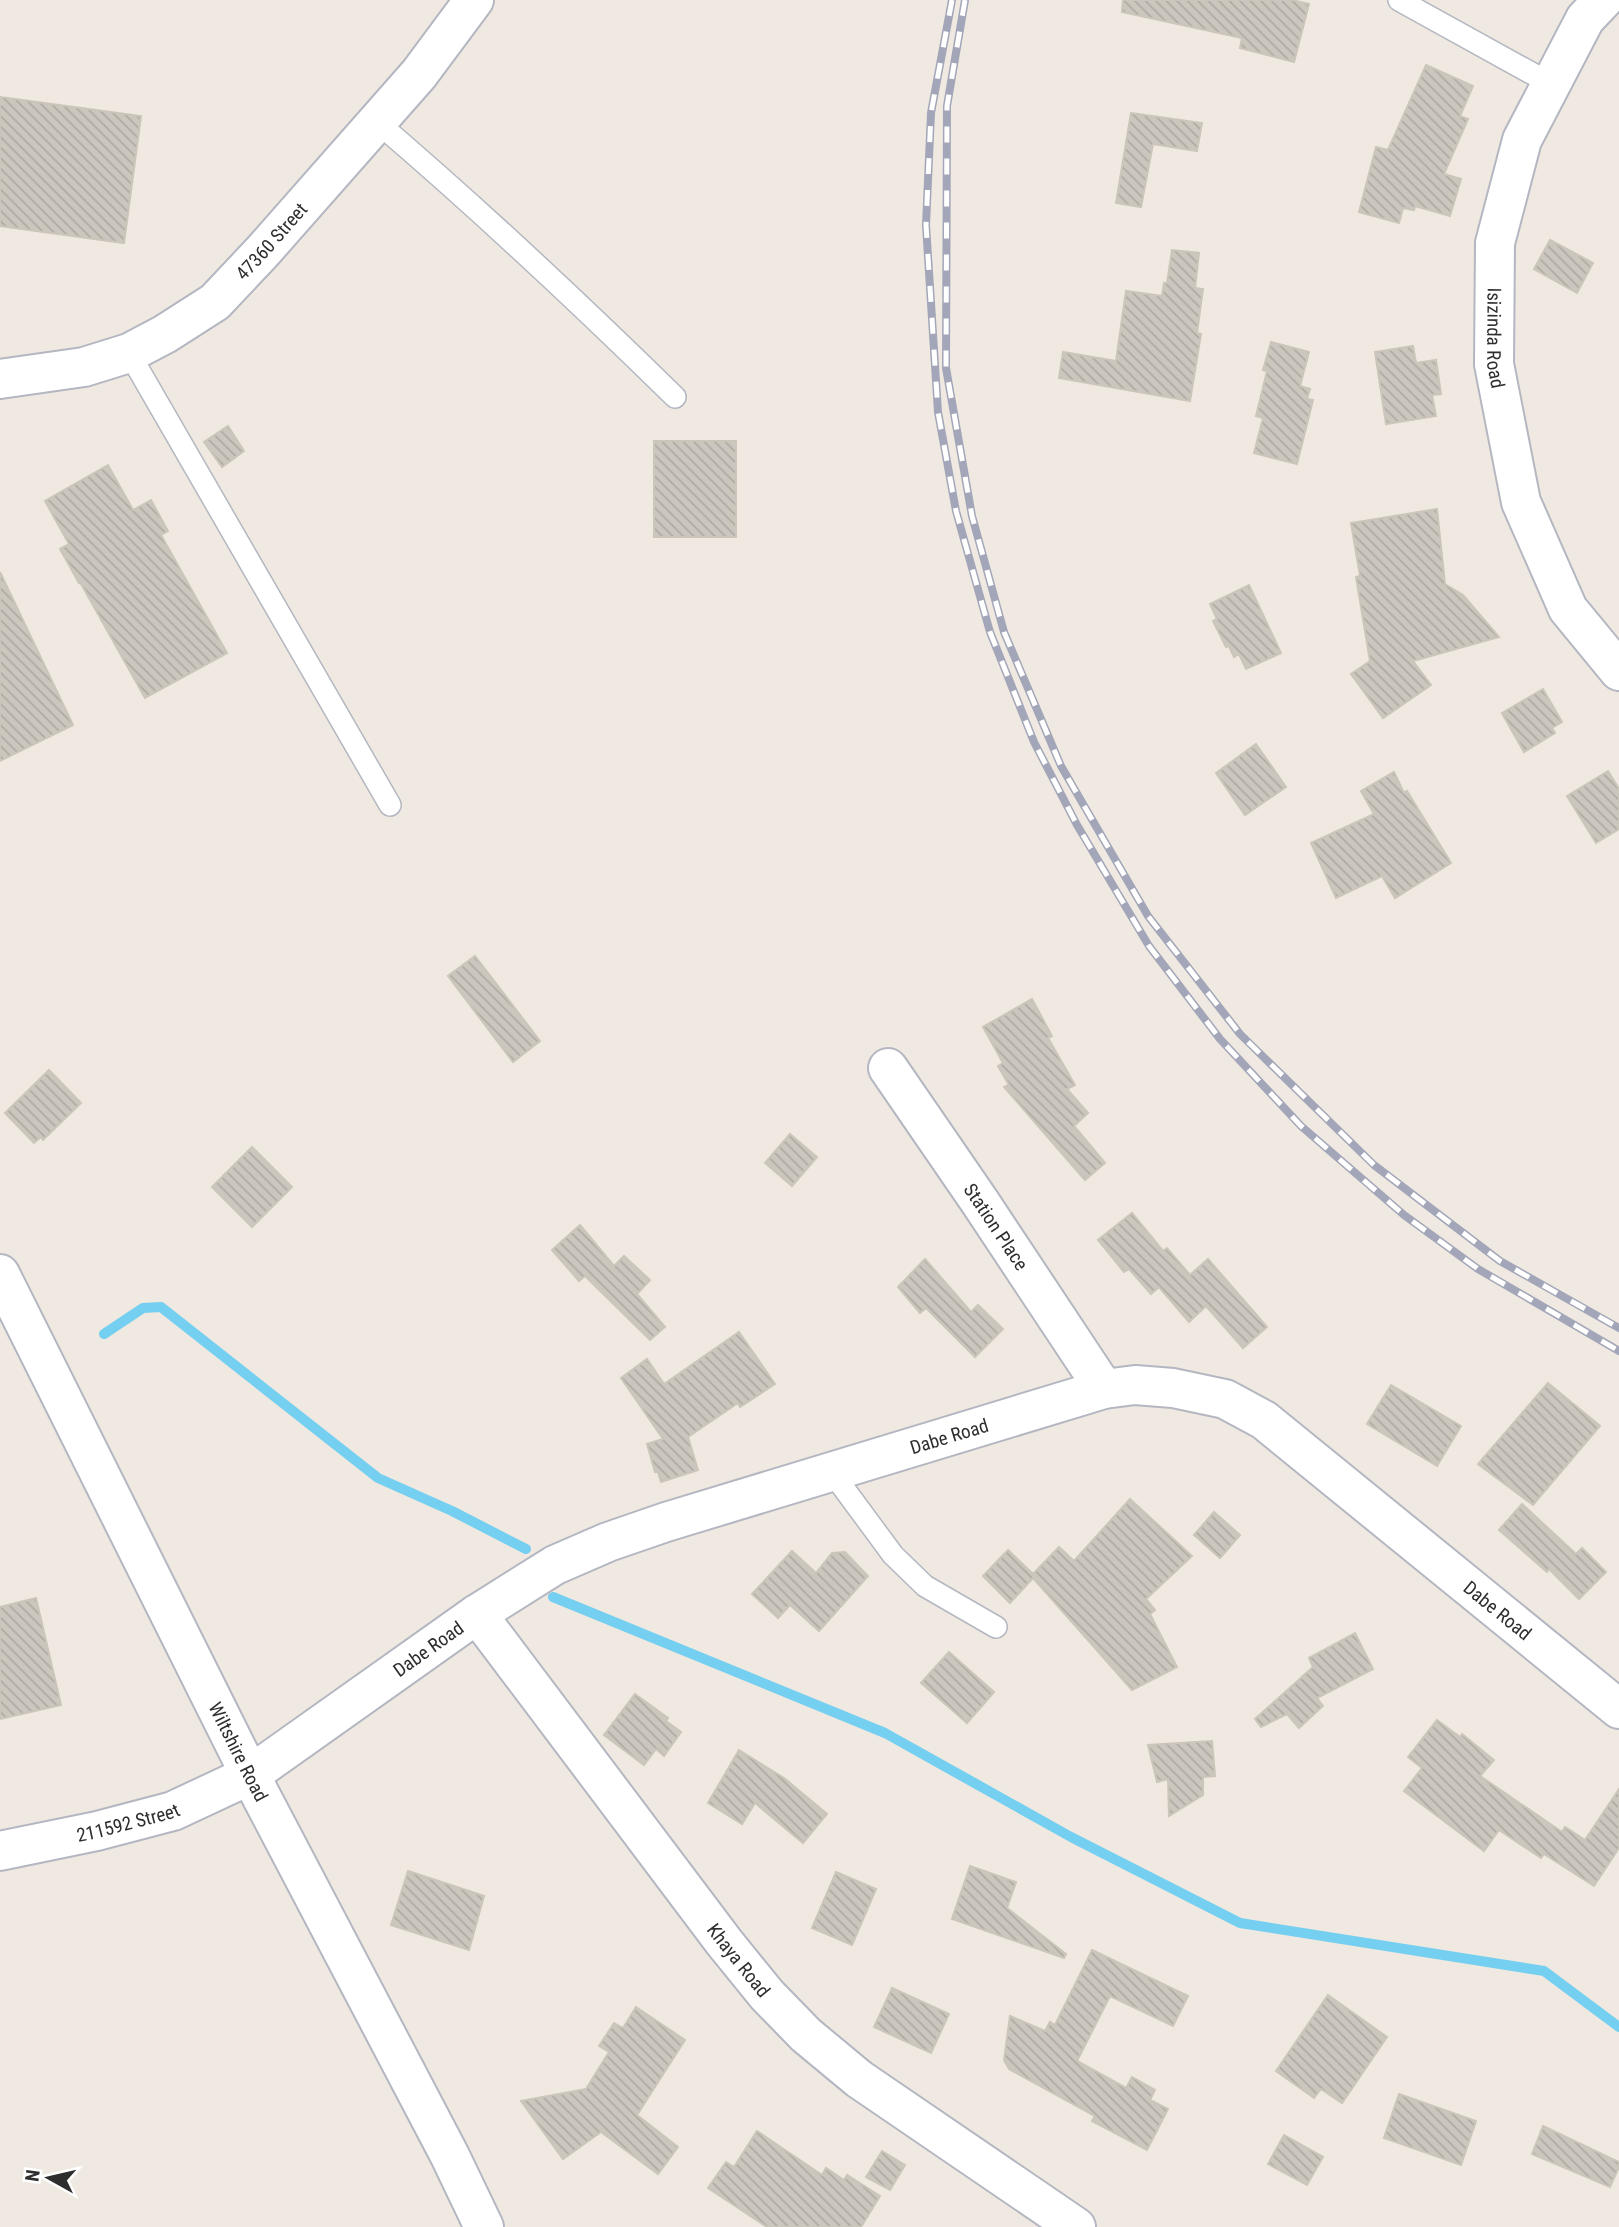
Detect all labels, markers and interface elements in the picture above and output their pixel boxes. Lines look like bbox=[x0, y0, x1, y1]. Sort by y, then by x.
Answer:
street label: 47360 Street bbox=[231, 198, 312, 285]
street label: Isizinda Road bbox=[1482, 287, 1509, 390]
street label: Station Place bbox=[959, 1179, 1033, 1275]
street label: Dabe Road bbox=[907, 1414, 991, 1459]
street label: Dabe Road bbox=[1459, 1576, 1536, 1645]
street label: Dabe Road bbox=[389, 1616, 468, 1682]
street label: Wiltshire Road bbox=[204, 1699, 273, 1806]
street label: 211592 Street bbox=[75, 1798, 184, 1847]
street label: Khaya Road bbox=[702, 1919, 775, 2002]
north arrow bbox=[14, 2143, 84, 2213]
text: N bbox=[20, 2168, 45, 2183]

